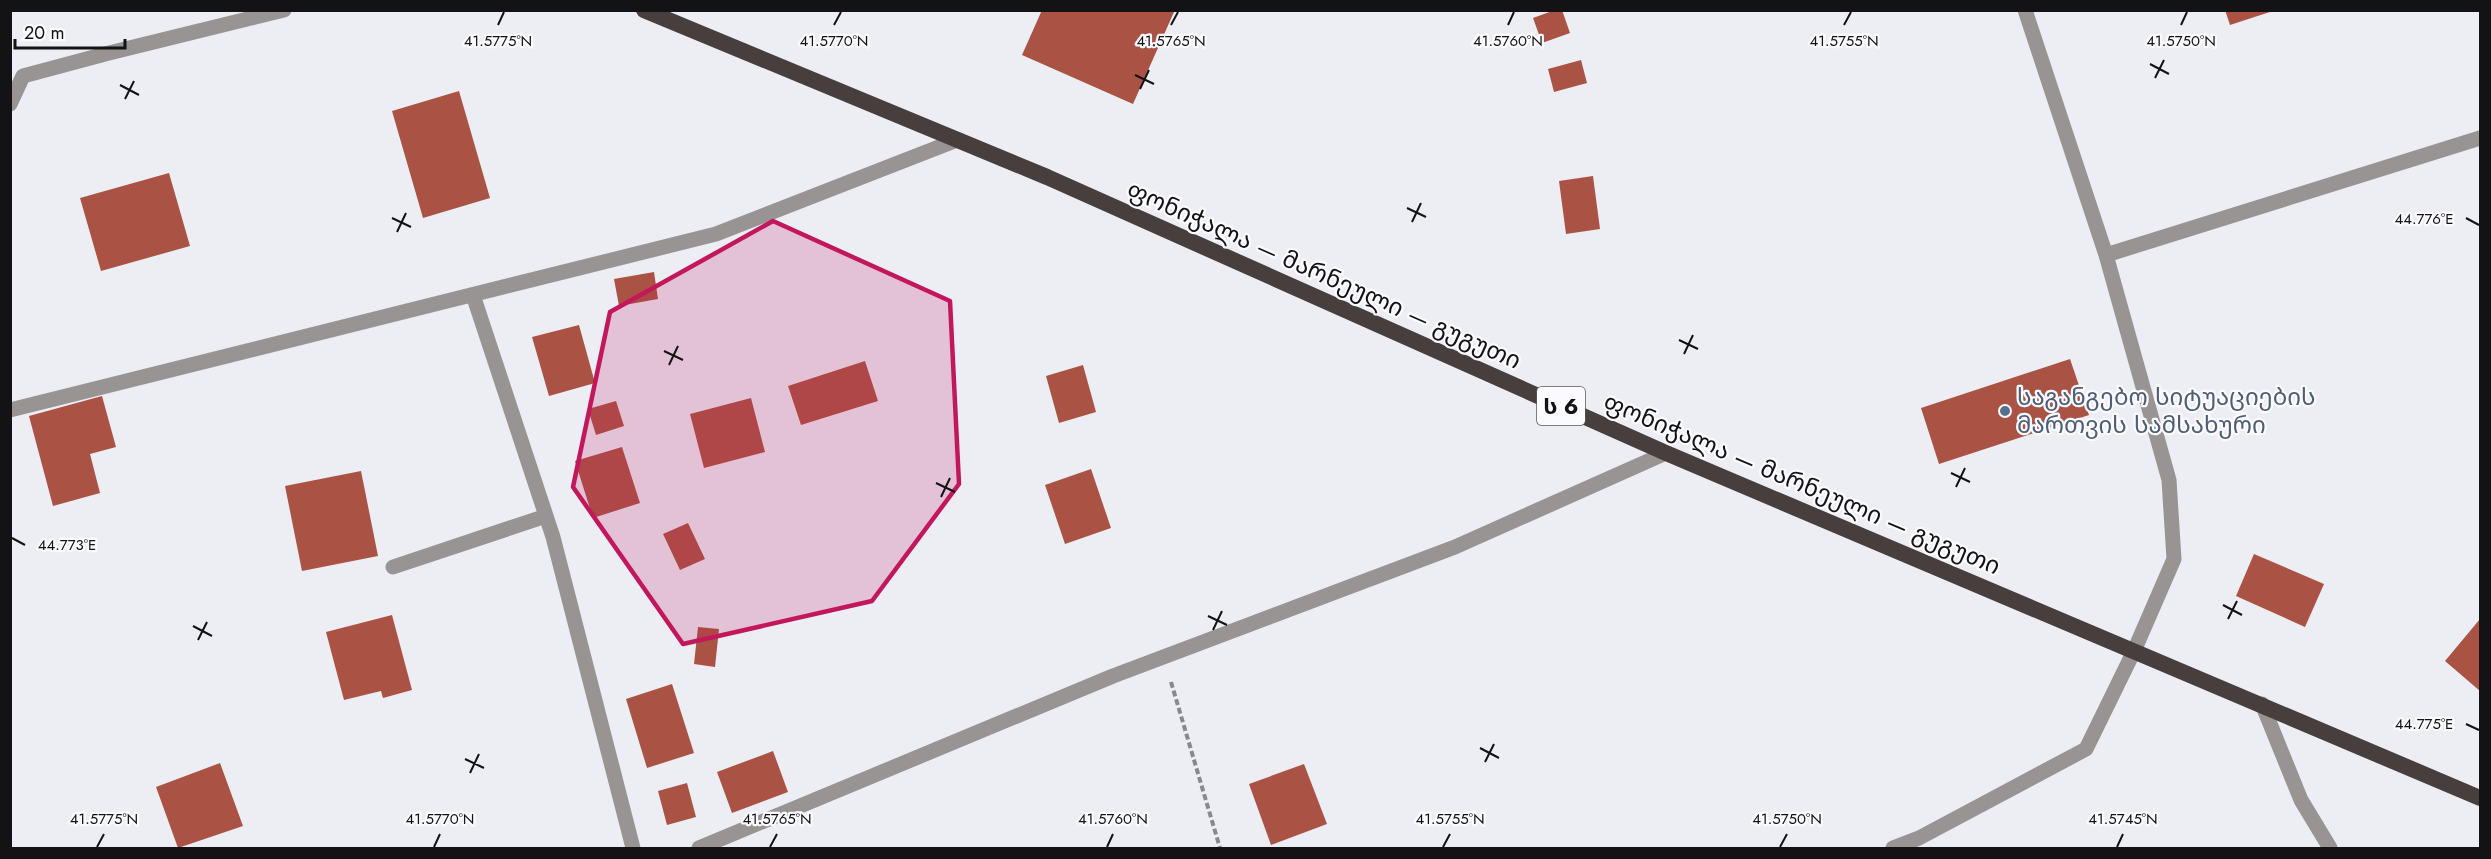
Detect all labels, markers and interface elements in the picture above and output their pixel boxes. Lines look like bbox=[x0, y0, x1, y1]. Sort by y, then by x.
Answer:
scale bar bbox=[15, 12, 124, 50]
text: 20 m bbox=[24, 20, 64, 46]
text: 41.5775°N bbox=[464, 30, 532, 52]
text: 41.5770°N bbox=[799, 30, 869, 52]
text: 41.5765°N bbox=[1136, 30, 1206, 52]
text: 41.5760°N bbox=[1473, 30, 1543, 52]
text: 41.5755°N bbox=[1809, 30, 1879, 52]
text: 41.5750°N bbox=[2146, 30, 2216, 52]
street label: ფონიჭალა — მარნეული — გუგუთი bbox=[1122, 171, 1527, 378]
text: 44.776°E bbox=[2395, 208, 2453, 230]
place label: საგანგებო სიტუაციების მართვის სამსახური bbox=[2017, 379, 2316, 442]
street label: ფონიჭალა — მარნეული — გუგუთი bbox=[1598, 384, 2006, 583]
road number: ს 6 bbox=[1537, 387, 1585, 425]
marker: საგანგებო სიტუაციების მართვის სამსახური bbox=[1998, 404, 2012, 418]
text: 44.773°E bbox=[38, 534, 96, 556]
text: 44.775°E bbox=[2395, 713, 2453, 735]
text: 41.5775°N bbox=[70, 808, 138, 830]
text: 41.5770°N bbox=[405, 808, 475, 830]
text: 41.5765°N bbox=[742, 808, 812, 830]
text: 41.5760°N bbox=[1078, 808, 1148, 830]
text: 41.5755°N bbox=[1415, 808, 1485, 830]
text: 41.5750°N bbox=[1752, 808, 1822, 830]
text: 41.5745°N bbox=[2088, 808, 2158, 830]

